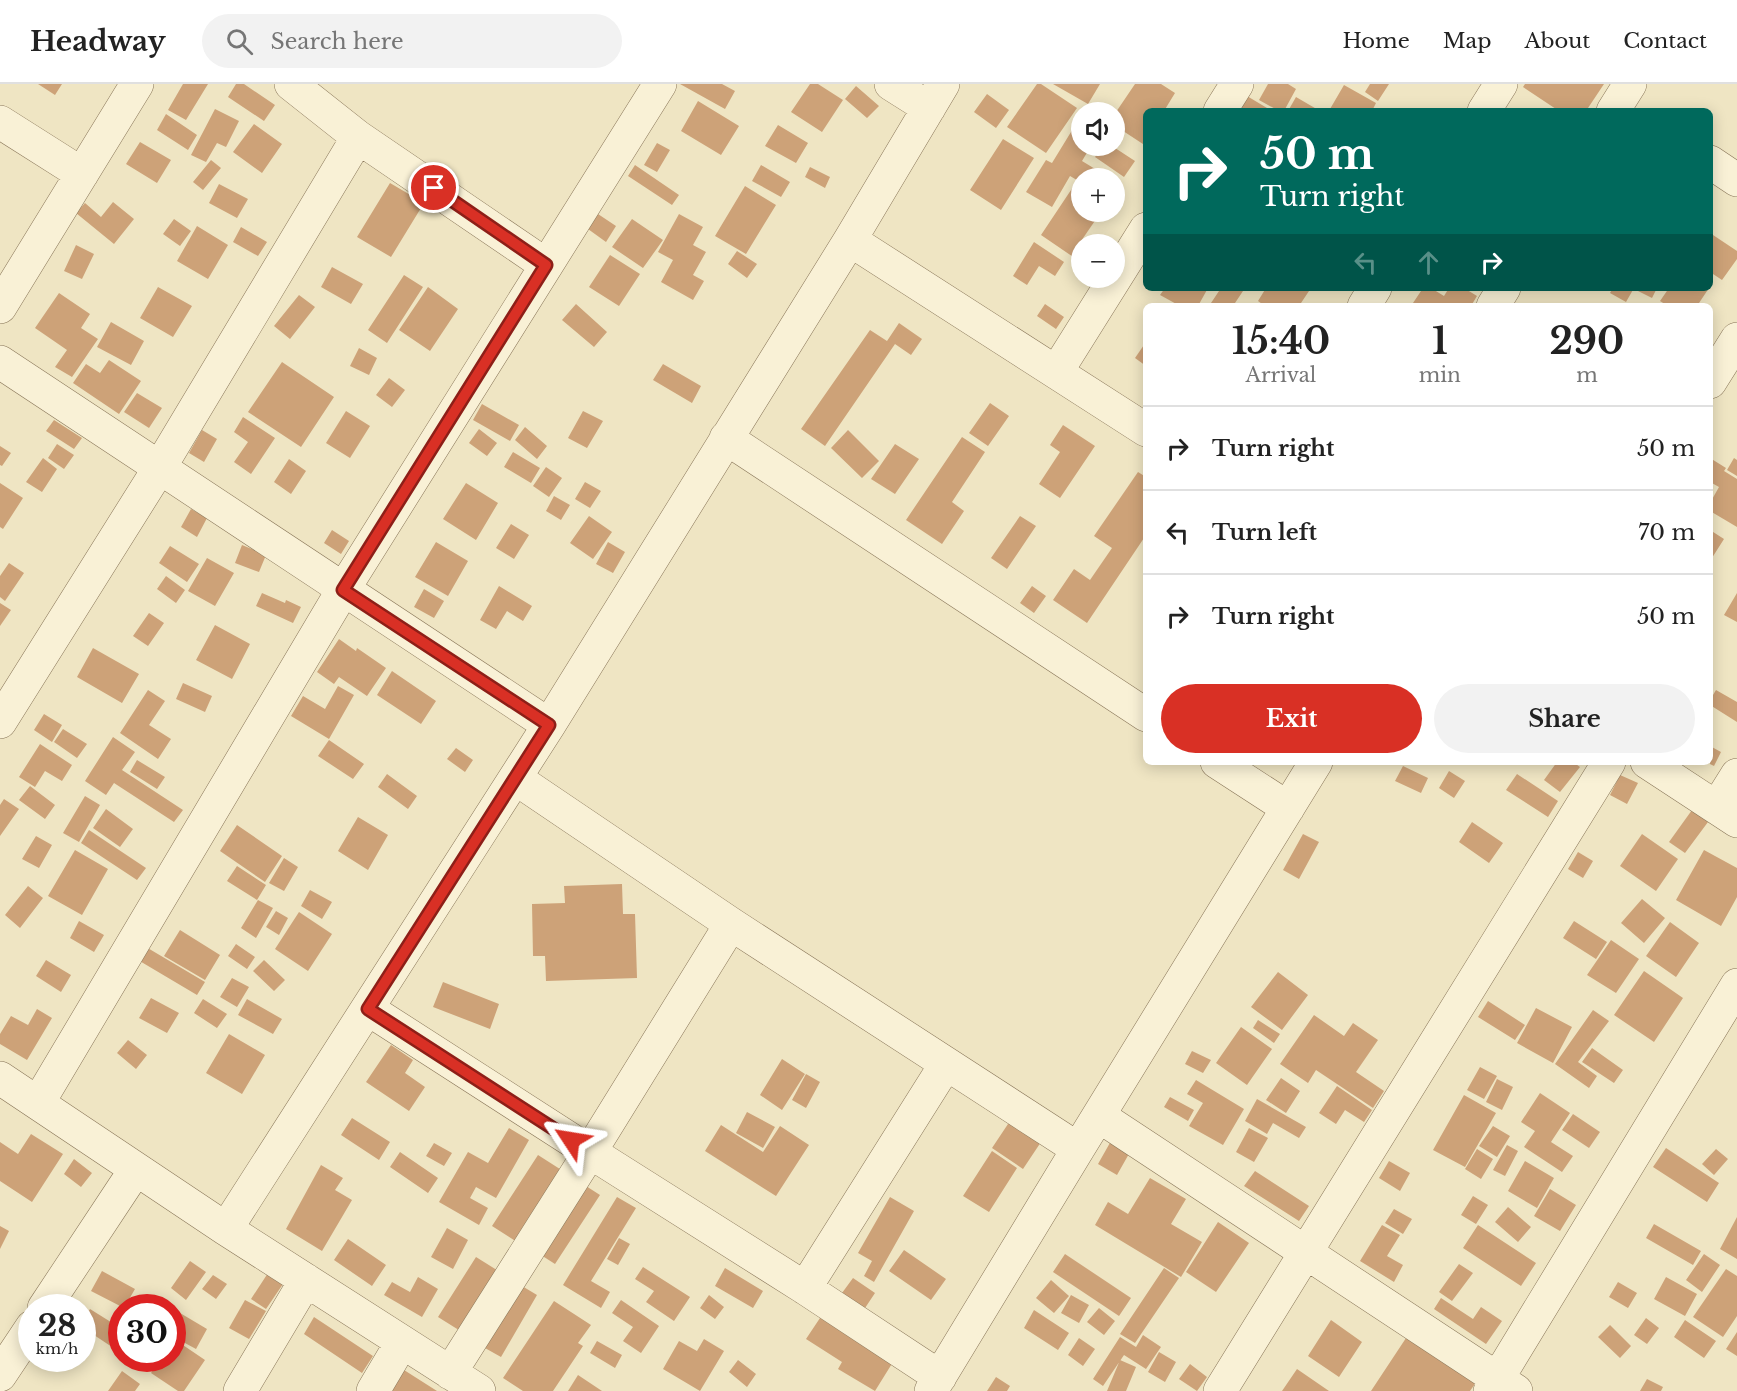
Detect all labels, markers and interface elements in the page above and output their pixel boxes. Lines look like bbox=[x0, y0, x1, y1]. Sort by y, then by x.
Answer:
search box bbox=[202, 14, 622, 68]
text: Headway bbox=[30, 24, 166, 59]
icon: search bbox=[223, 25, 256, 58]
text: Search here bbox=[271, 28, 404, 55]
text: Home bbox=[1343, 28, 1410, 54]
text: Map bbox=[1443, 28, 1491, 54]
text: About bbox=[1524, 28, 1590, 54]
text: Contact bbox=[1623, 28, 1707, 54]
map controls bbox=[1071, 102, 1125, 288]
button: sound bbox=[1071, 102, 1125, 156]
text: 50 m bbox=[1260, 128, 1374, 180]
icon: right bbox=[1161, 132, 1239, 210]
pin bbox=[408, 162, 459, 213]
button: + bbox=[1071, 168, 1125, 222]
icon: arrive bbox=[417, 171, 450, 204]
text: Turn right bbox=[1260, 180, 1404, 213]
button: − bbox=[1071, 234, 1125, 288]
icon: left bbox=[1349, 246, 1382, 279]
icon: ahead bbox=[1412, 246, 1445, 279]
icon: right bbox=[1475, 246, 1508, 279]
text: 15:40 bbox=[1232, 319, 1330, 364]
text: 1 bbox=[1432, 319, 1448, 364]
text: 290 bbox=[1549, 319, 1624, 364]
text: Arrival bbox=[1245, 363, 1316, 387]
text: min bbox=[1419, 363, 1461, 387]
text: m bbox=[1576, 363, 1598, 387]
icon: right bbox=[1161, 432, 1194, 465]
text: Turn right bbox=[1212, 435, 1334, 462]
text: 50 m bbox=[1637, 435, 1695, 462]
icon: left bbox=[1161, 516, 1194, 549]
text: Turn left bbox=[1212, 519, 1317, 546]
text: 70 m bbox=[1638, 519, 1695, 546]
icon: right bbox=[1161, 600, 1194, 633]
text: Turn right bbox=[1212, 603, 1334, 630]
text: 50 m bbox=[1637, 603, 1695, 630]
button: Exit bbox=[1161, 684, 1422, 753]
button: Share bbox=[1434, 684, 1695, 753]
position arrow bbox=[539, 1108, 603, 1172]
speed limit sign: 30 bbox=[108, 1294, 186, 1372]
text: 28 bbox=[38, 1307, 76, 1344]
text: km/h bbox=[36, 1339, 78, 1358]

